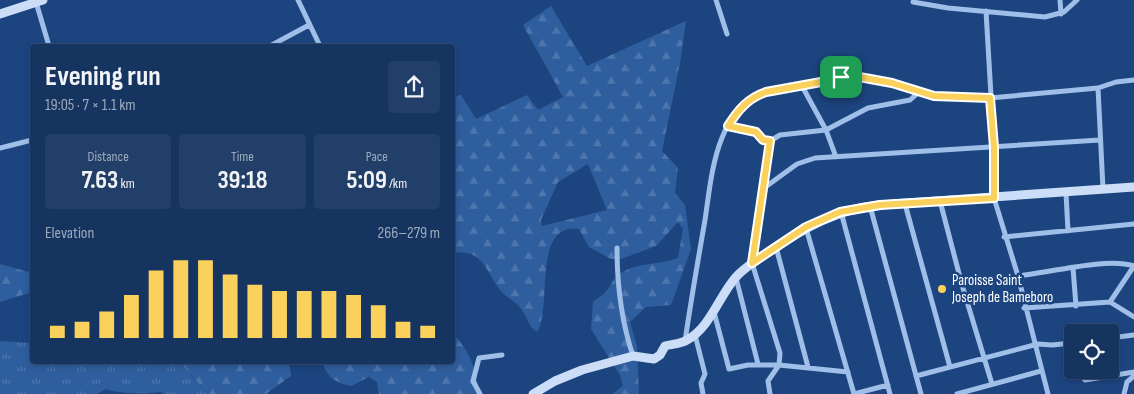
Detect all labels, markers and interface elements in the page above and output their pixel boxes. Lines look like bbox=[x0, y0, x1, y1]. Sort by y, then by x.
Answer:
pin bbox=[820, 56, 862, 98]
text: Evening run bbox=[45, 60, 161, 93]
button: share bbox=[388, 61, 440, 113]
icon: arrive bbox=[827, 63, 855, 91]
text: 19:05 · 7 × 1.1 km bbox=[45, 96, 136, 115]
text: Distance bbox=[88, 148, 129, 165]
text: Time bbox=[231, 148, 254, 165]
text: Pace bbox=[366, 148, 388, 165]
text: 7.63 bbox=[82, 165, 118, 196]
text: 39:18 bbox=[217, 165, 268, 196]
text: 5:09 bbox=[346, 165, 387, 196]
text: km bbox=[118, 175, 135, 192]
text: /km bbox=[387, 175, 407, 192]
text: Elevation bbox=[45, 224, 94, 243]
text: 266–279 m bbox=[378, 224, 440, 243]
place label: Paroisse Saint Joseph de Bameboro bbox=[951, 271, 1053, 307]
marker: Paroisse Saint Joseph de Bameboro bbox=[936, 283, 948, 295]
map controls bbox=[1064, 324, 1119, 379]
button: locate bbox=[1064, 324, 1119, 379]

